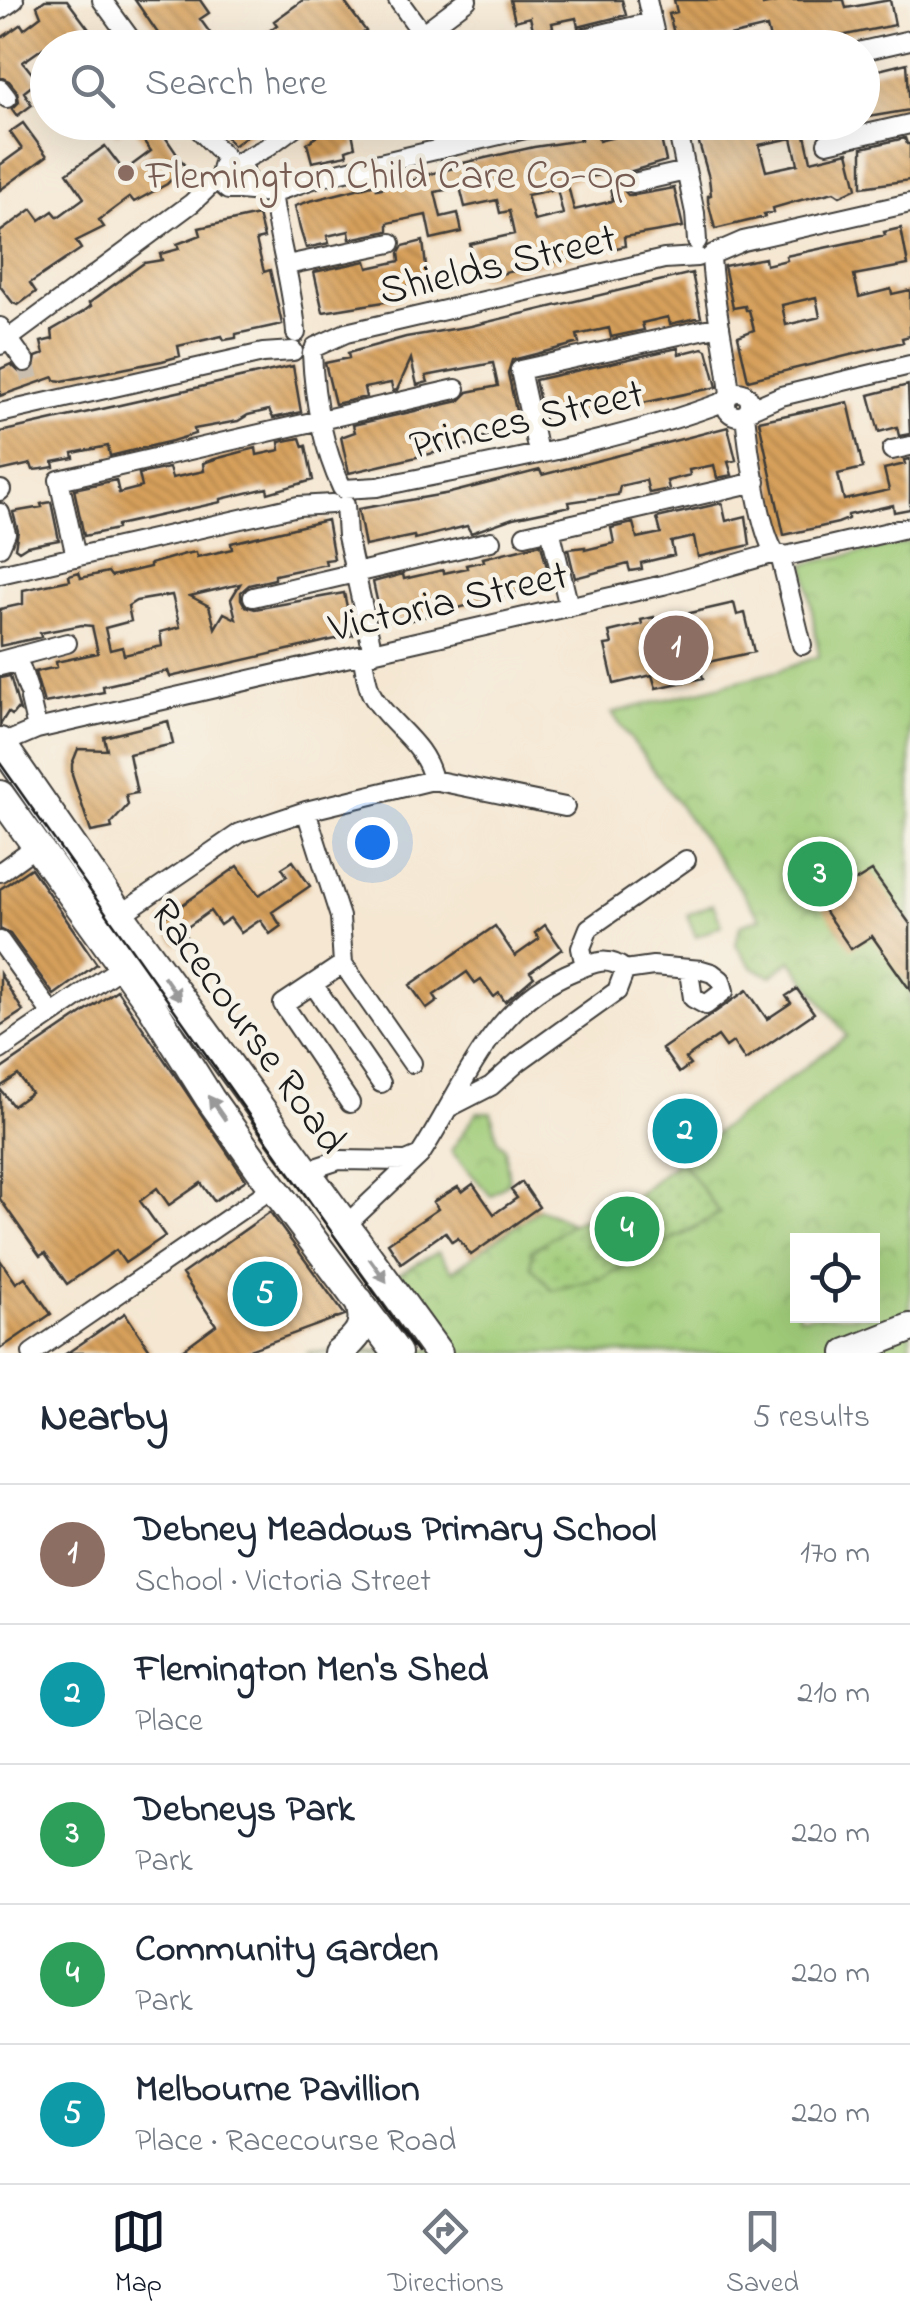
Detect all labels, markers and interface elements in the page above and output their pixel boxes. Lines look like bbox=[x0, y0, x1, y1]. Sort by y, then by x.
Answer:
search box bbox=[30, 30, 880, 140]
text: Search here bbox=[145, 57, 327, 113]
icon: search bbox=[65, 58, 120, 113]
place label: Flemington Child Care Co-Op bbox=[145, 147, 637, 208]
marker: Flemington Child Care Co-Op bbox=[115, 162, 137, 184]
street label: Shields Street bbox=[373, 209, 623, 323]
street label: Princes Street bbox=[404, 365, 650, 478]
street label: Victoria Street bbox=[322, 546, 575, 661]
pin: 1 bbox=[644, 610, 708, 686]
your location bbox=[347, 817, 398, 868]
pin: 3 bbox=[788, 836, 852, 912]
street label: Racecourse Road bbox=[133, 887, 360, 1168]
one-way arrow bbox=[162, 974, 181, 1001]
one-way arrow bbox=[208, 1094, 227, 1121]
pin: 2 bbox=[652, 1094, 718, 1168]
pin: 4 bbox=[594, 1192, 660, 1266]
map controls bbox=[790, 1233, 880, 1323]
button: locate bbox=[790, 1233, 880, 1323]
pin: 5 bbox=[232, 1256, 298, 1332]
one-way arrow bbox=[368, 1256, 388, 1283]
text: Nearby bbox=[40, 1388, 168, 1449]
text: 5 results bbox=[753, 1395, 870, 1442]
text: Debney Meadows Primary School bbox=[135, 1503, 657, 1559]
text: 1 bbox=[67, 1531, 78, 1578]
text: 170 m bbox=[800, 1531, 870, 1578]
text: School · Victoria Street bbox=[135, 1559, 431, 1606]
text: Flemington Men's Shed bbox=[135, 1643, 488, 1699]
text: 2 bbox=[65, 1671, 80, 1718]
text: 210 m bbox=[797, 1671, 870, 1718]
text: Place bbox=[135, 1699, 203, 1746]
text: Debneys Park bbox=[135, 1783, 354, 1839]
text: 3 bbox=[66, 1811, 79, 1858]
text: 220 m bbox=[792, 1811, 870, 1858]
text: Park bbox=[135, 1839, 193, 1886]
text: Community Garden bbox=[135, 1923, 438, 1979]
text: 4 bbox=[66, 1951, 79, 1998]
text: 220 m bbox=[792, 1951, 870, 1998]
text: Park bbox=[135, 1979, 193, 2026]
text: Melbourne Pavillion bbox=[135, 2063, 420, 2119]
text: 5 bbox=[63, 2091, 82, 2138]
text: 220 m bbox=[792, 2091, 870, 2138]
text: Place · Racecourse Road bbox=[135, 2119, 456, 2166]
tab: Map bbox=[111, 2204, 166, 2305]
tab: Directions bbox=[388, 2204, 504, 2305]
tab: Saved bbox=[726, 2204, 799, 2305]

